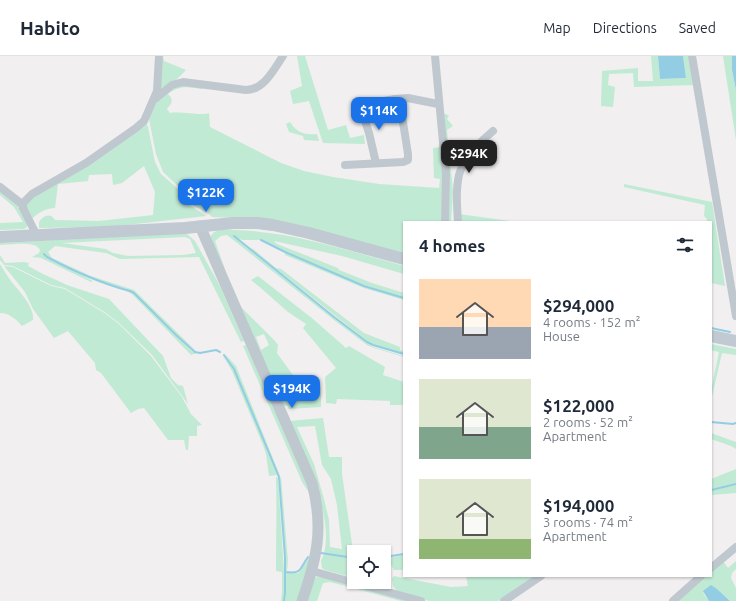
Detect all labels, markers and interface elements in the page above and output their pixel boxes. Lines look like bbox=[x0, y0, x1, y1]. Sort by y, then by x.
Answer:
text: Habito bbox=[20, 17, 80, 39]
text: Map bbox=[543, 20, 571, 36]
text: Directions bbox=[593, 20, 657, 36]
text: Saved bbox=[679, 20, 716, 36]
pin: $114K bbox=[351, 97, 407, 131]
text: $114K bbox=[360, 103, 398, 117]
pin: $294K bbox=[441, 140, 497, 174]
text: $294K bbox=[450, 146, 488, 160]
pin: $122K bbox=[178, 179, 234, 213]
text: $122K bbox=[187, 185, 225, 199]
icon: filters bbox=[674, 234, 696, 256]
text: 4 homes bbox=[419, 236, 485, 255]
icon: home bbox=[451, 295, 499, 343]
text: $294,000 bbox=[543, 296, 614, 315]
text: 4 rooms · 152 m² bbox=[543, 315, 640, 329]
text: House bbox=[543, 329, 580, 343]
pin: $194K bbox=[264, 375, 320, 409]
text: $194K bbox=[273, 381, 311, 395]
icon: home bbox=[451, 395, 499, 443]
text: $122,000 bbox=[543, 396, 614, 415]
text: 2 rooms · 52 m² bbox=[543, 415, 633, 429]
text: Apartment bbox=[543, 429, 607, 443]
icon: home bbox=[451, 495, 499, 543]
text: $194,000 bbox=[543, 496, 614, 515]
text: 3 rooms · 74 m² bbox=[543, 515, 633, 529]
text: Apartment bbox=[543, 529, 607, 543]
map controls bbox=[347, 545, 391, 589]
button: locate bbox=[347, 545, 391, 589]

